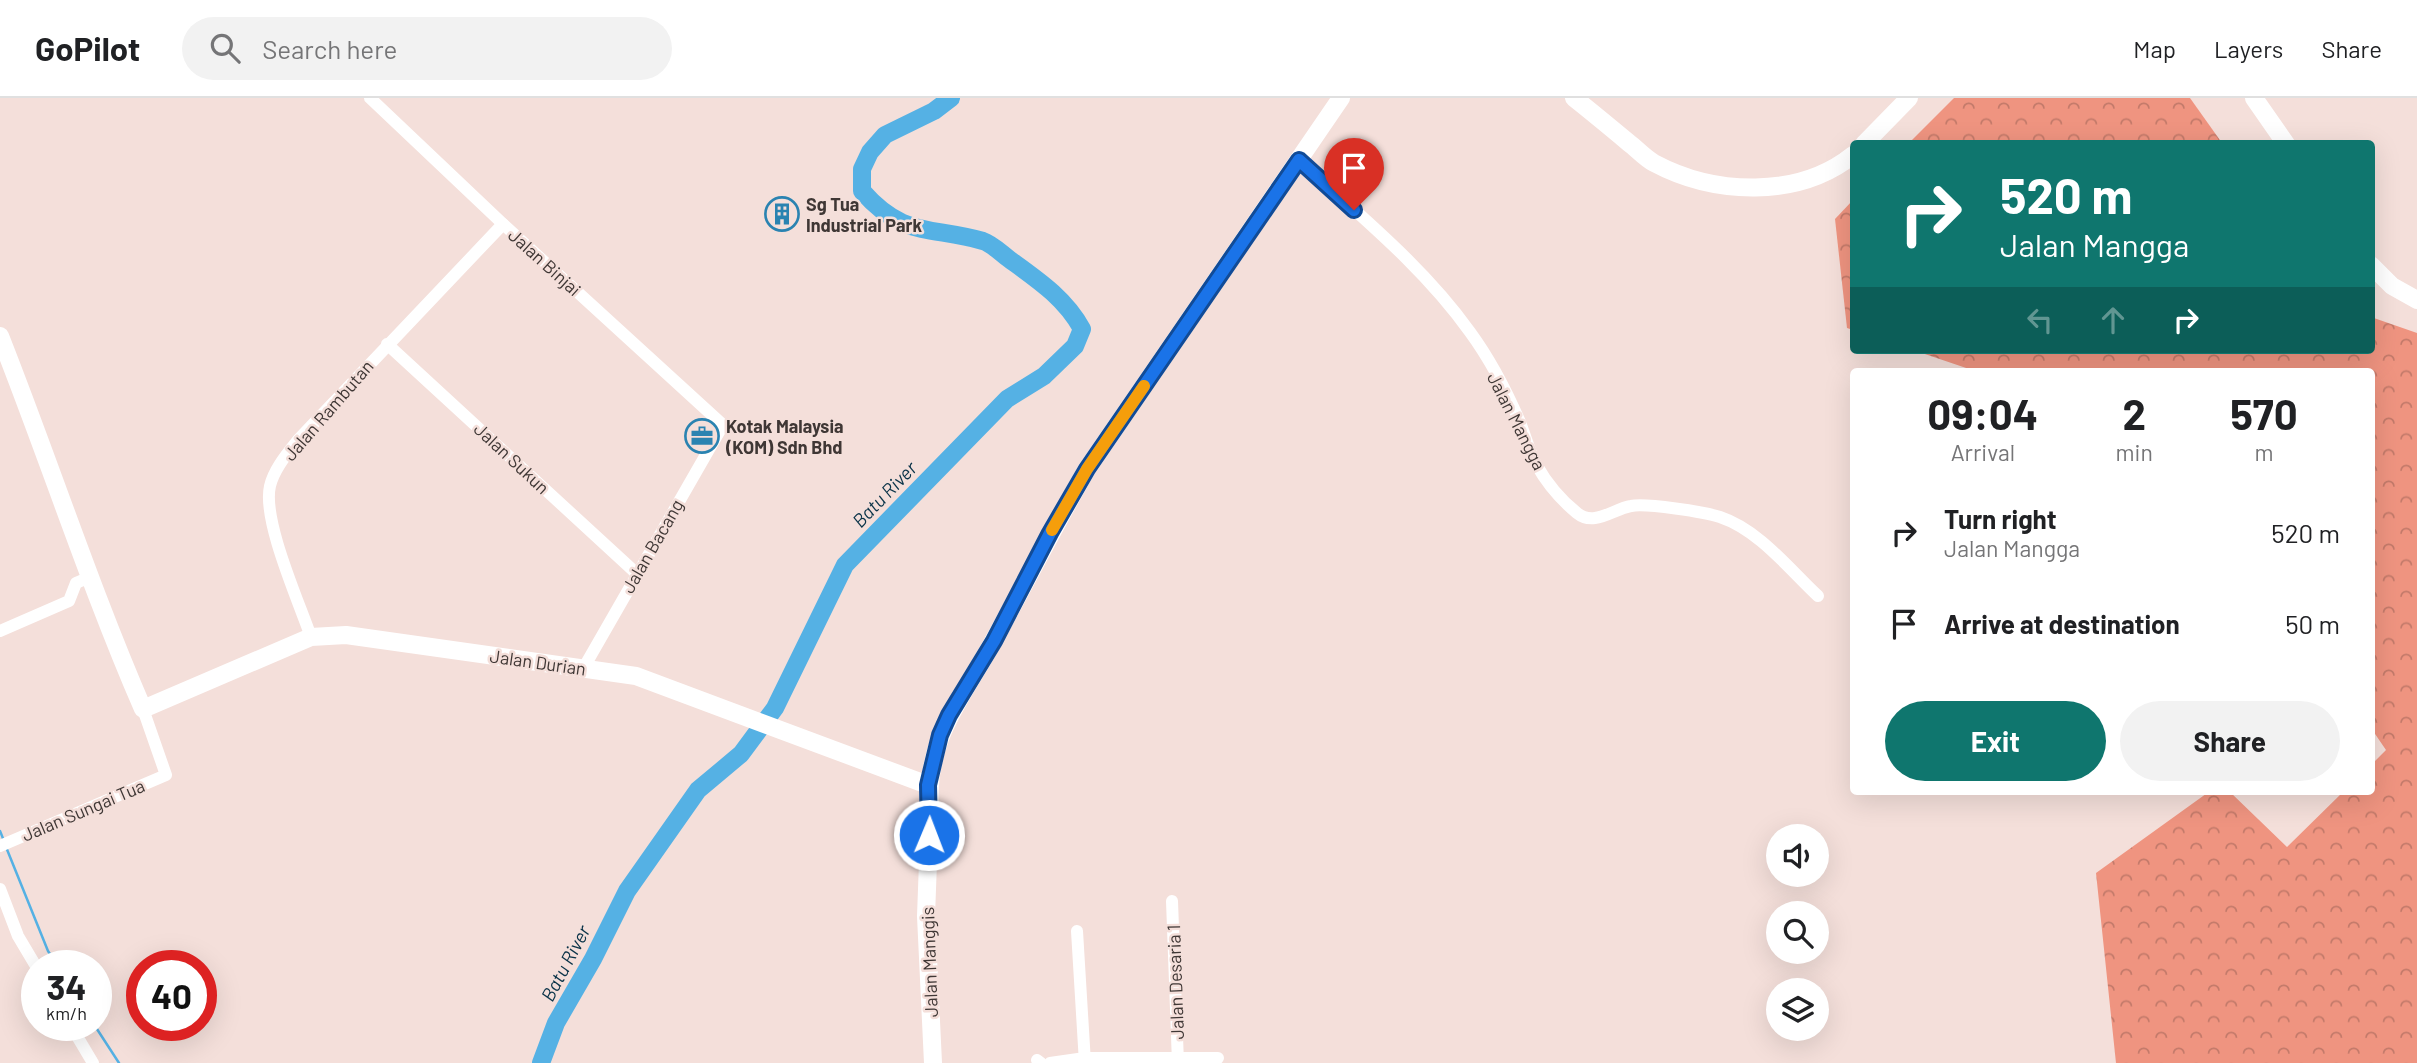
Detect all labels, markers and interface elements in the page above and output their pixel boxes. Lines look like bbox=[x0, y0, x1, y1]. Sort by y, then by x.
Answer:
search box bbox=[182, 17, 672, 80]
text: GoPilot bbox=[35, 28, 140, 68]
icon: search bbox=[206, 29, 244, 67]
text: Search here bbox=[262, 33, 397, 64]
text: Map bbox=[2133, 34, 2176, 63]
text: Layers bbox=[2214, 34, 2283, 63]
text: Share bbox=[2321, 34, 2382, 63]
pin bbox=[1324, 138, 1384, 210]
icon: arrive bbox=[1335, 149, 1373, 187]
text: 520 m bbox=[2000, 165, 2133, 224]
icon: right bbox=[1885, 168, 1976, 259]
place label: Sg Tua Industrial Park bbox=[806, 193, 922, 236]
building icon: Sg Tua Industrial Park bbox=[763, 195, 801, 233]
street label: Jalan Binjai bbox=[504, 224, 586, 300]
text: Jalan Mangga bbox=[2000, 225, 2189, 263]
icon: left bbox=[2021, 301, 2059, 339]
icon: ahead bbox=[2094, 301, 2132, 339]
icon: right bbox=[2167, 301, 2205, 339]
street label: Jalan Rambutan bbox=[278, 355, 378, 465]
street label: Jalan Mangga bbox=[1483, 369, 1551, 473]
text: 09:04 bbox=[1927, 388, 2038, 438]
text: 2 bbox=[2122, 388, 2146, 438]
text: 570 bbox=[2230, 388, 2298, 438]
place label: Kotak Malaysia (KOM) Sdn Bhd bbox=[725, 415, 844, 458]
office icon: Kotak Malaysia (KOM) Sdn Bhd bbox=[683, 417, 721, 455]
street label: Jalan Sukun bbox=[470, 418, 554, 498]
text: Arrival bbox=[1951, 438, 2015, 466]
text: min bbox=[2116, 438, 2153, 466]
text: m bbox=[2254, 438, 2273, 466]
water label: Batu River bbox=[847, 455, 922, 532]
street label: Jalan Bacang bbox=[616, 495, 688, 597]
text: Turn right bbox=[1944, 503, 2057, 534]
icon: right bbox=[1885, 514, 1923, 552]
text: 520 m bbox=[2271, 517, 2340, 548]
text: Jalan Mangga bbox=[1944, 534, 2080, 562]
icon: arrive bbox=[1885, 605, 1923, 643]
text: Arrive at destination bbox=[1944, 608, 2180, 639]
text: 50 m bbox=[2285, 608, 2340, 639]
street label: Jalan Durian bbox=[489, 644, 587, 680]
button: Exit bbox=[1885, 701, 2106, 781]
button: Share bbox=[2120, 701, 2340, 781]
street label: Jalan Sungai Tua bbox=[18, 774, 148, 846]
position arrow bbox=[892, 798, 966, 872]
map controls bbox=[1766, 824, 1829, 1041]
button: sound bbox=[1766, 824, 1829, 887]
button: search bbox=[1766, 901, 1829, 964]
street label: Jalan Manggis bbox=[916, 906, 942, 1018]
water label: Batu River bbox=[535, 920, 595, 1005]
street label: Jalan Desaria 1 bbox=[1162, 924, 1188, 1040]
speed limit sign: 40 bbox=[126, 950, 217, 1041]
text: 34 bbox=[46, 965, 87, 1007]
button: layers bbox=[1766, 978, 1829, 1041]
text: km/h bbox=[46, 1002, 87, 1024]

